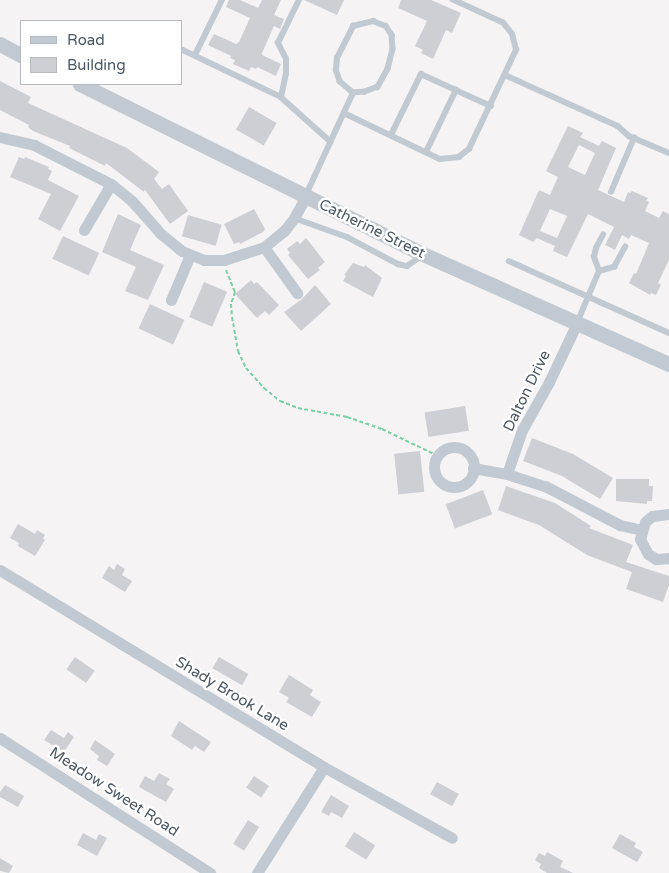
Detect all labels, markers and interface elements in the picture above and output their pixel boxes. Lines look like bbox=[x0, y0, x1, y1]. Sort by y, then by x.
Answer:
legend bbox=[20, 20, 182, 85]
text: Road bbox=[67, 31, 105, 49]
text: Building bbox=[67, 56, 126, 74]
street label: Catherine Street bbox=[316, 196, 428, 262]
street label: Dalton Drive bbox=[500, 348, 554, 434]
street label: Shady Brook Lane bbox=[172, 653, 292, 735]
street label: Meadow Sweet Road bbox=[46, 744, 182, 840]

